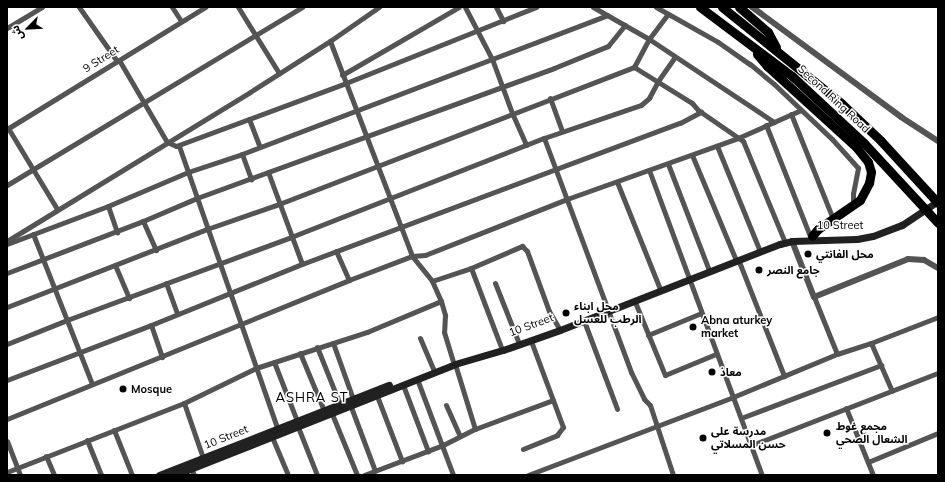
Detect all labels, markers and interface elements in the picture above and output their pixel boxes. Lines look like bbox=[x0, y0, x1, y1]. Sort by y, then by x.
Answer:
north arrow bbox=[8, 8, 48, 48]
text: ش bbox=[8, 23, 27, 43]
street label: 9 Street bbox=[81, 43, 121, 75]
street label: Second Ring Road bbox=[795, 62, 873, 136]
street label: 10 Street bbox=[817, 218, 863, 232]
place label: محل الفانتي bbox=[816, 247, 874, 261]
marker: محل الفانتي bbox=[803, 249, 813, 259]
place label: جامع النصر bbox=[767, 263, 820, 277]
marker: جامع النصر bbox=[754, 265, 764, 275]
place label: محل ابناء الرطب للعسل bbox=[574, 300, 642, 326]
marker: محل ابناء الرطب للعسل bbox=[561, 308, 571, 318]
street label: 10 Street bbox=[507, 311, 555, 339]
place label: Abna aturkey market bbox=[701, 314, 772, 340]
marker: Abna aturkey market bbox=[688, 322, 698, 332]
place label: معاذ bbox=[720, 365, 742, 379]
marker: معاذ bbox=[707, 367, 717, 377]
place label: Mosque bbox=[131, 382, 172, 396]
marker: Mosque bbox=[118, 384, 128, 394]
district label: ASHRA ST bbox=[275, 389, 349, 405]
place label: مجمع غوط الشعال الصحي bbox=[836, 420, 908, 446]
street label: 10 Street bbox=[202, 422, 250, 452]
place label: مدرسة على حسن المسلاتي bbox=[711, 425, 786, 451]
marker: مجمع غوط الشعال الصحي bbox=[821, 427, 833, 439]
marker: مدرسة على حسن المسلاتي bbox=[698, 433, 708, 443]

